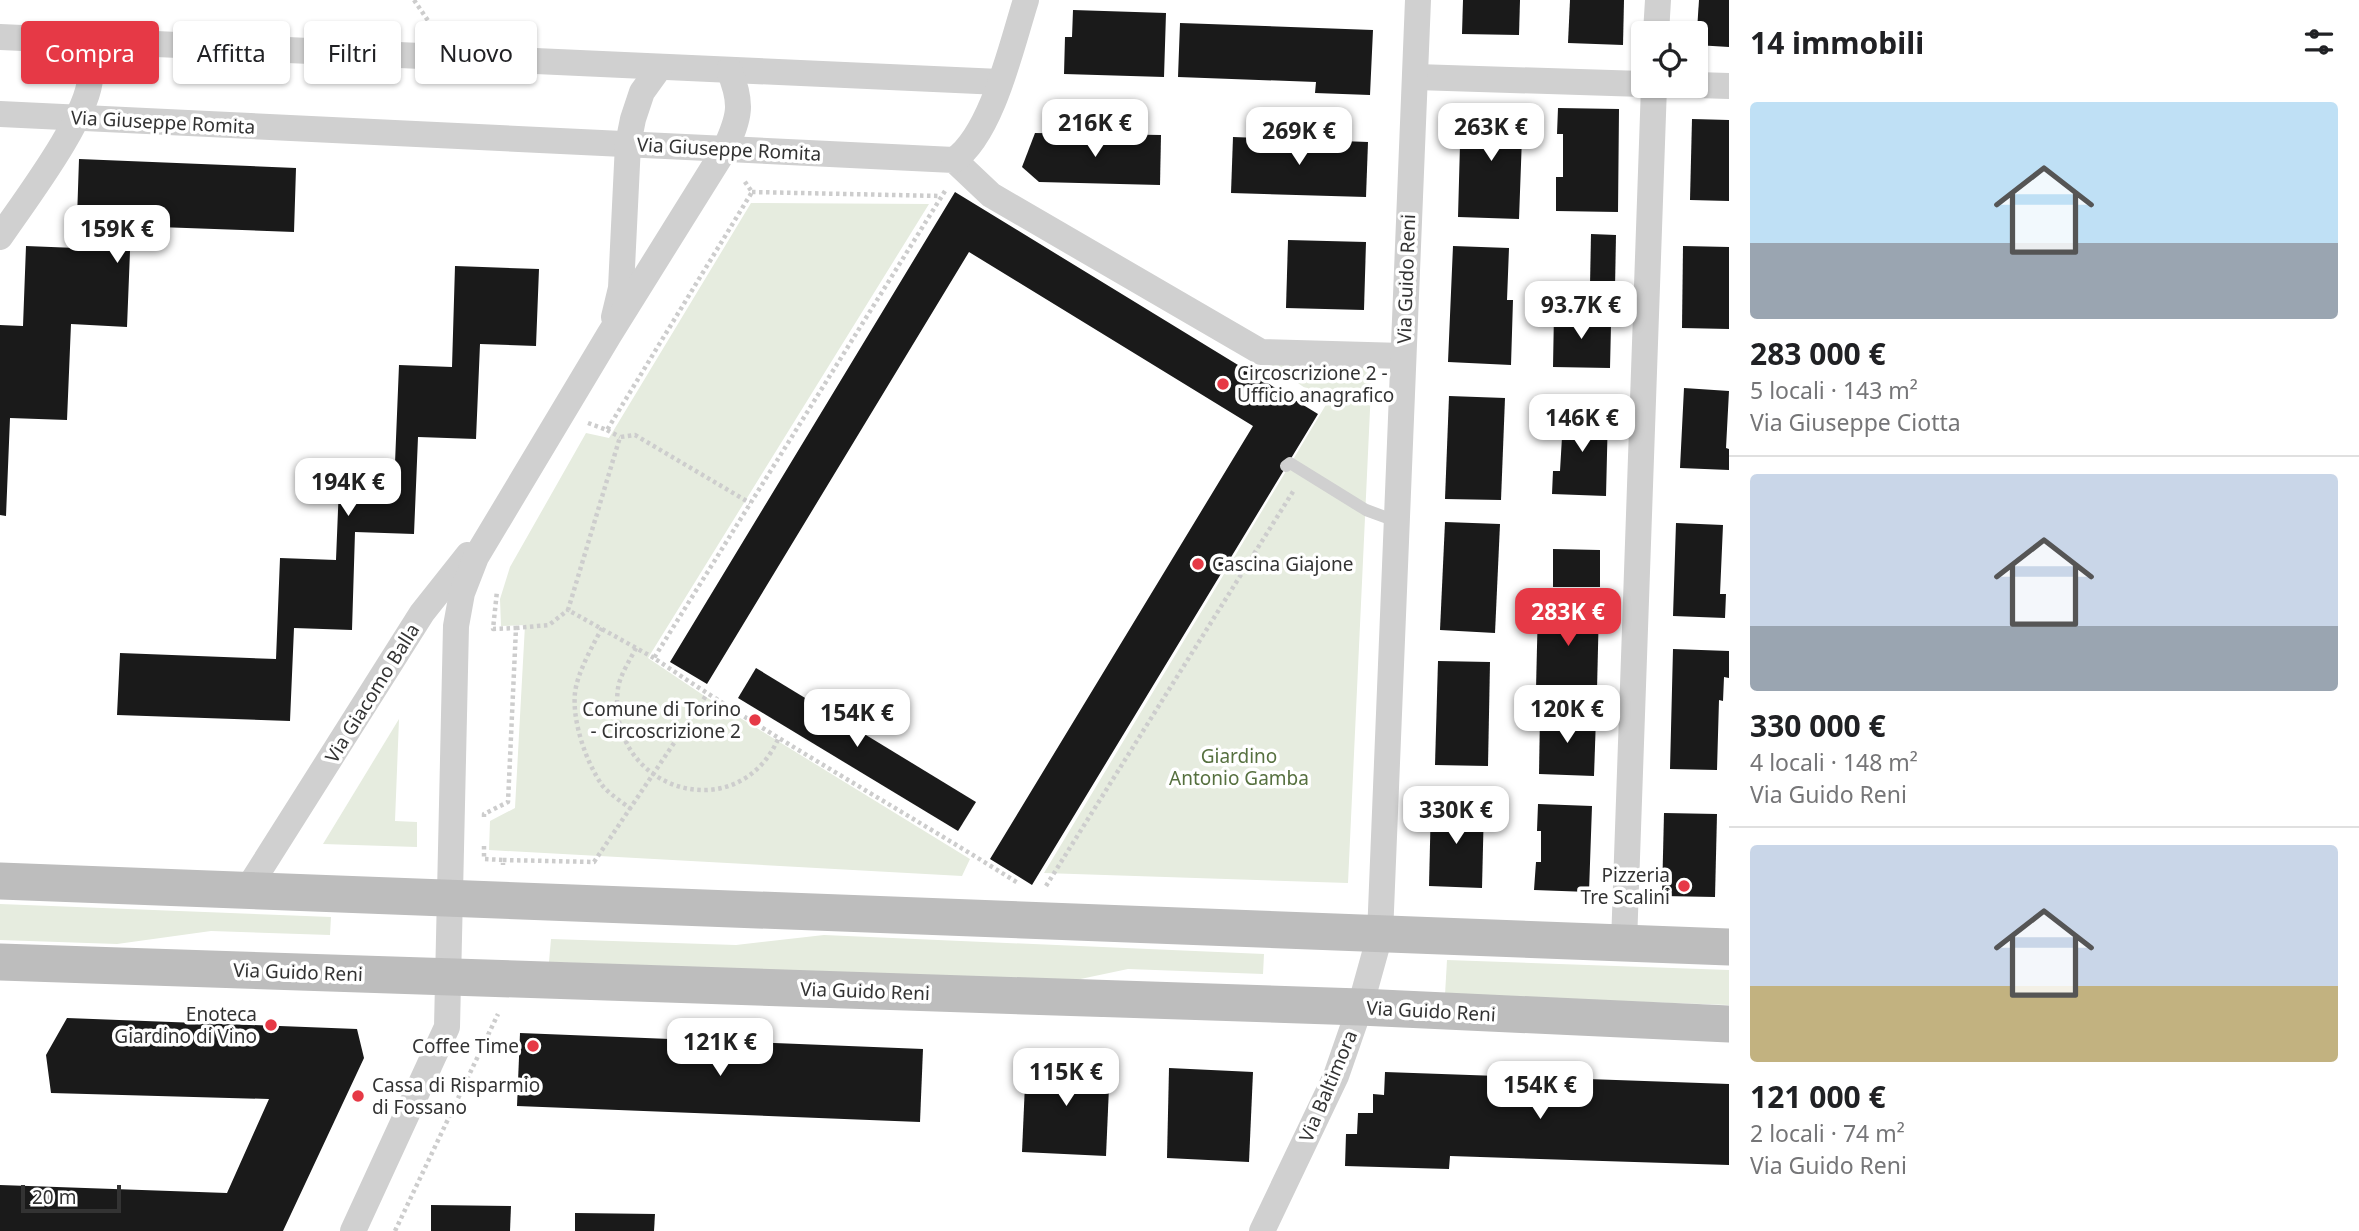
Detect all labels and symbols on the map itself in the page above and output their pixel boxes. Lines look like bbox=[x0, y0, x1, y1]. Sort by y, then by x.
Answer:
pin: 216K € bbox=[1038, 100, 1152, 159]
street label: Via Giuseppe Romita bbox=[70, 104, 256, 140]
pin: 263K € bbox=[1434, 104, 1548, 163]
pin: 269K € bbox=[1242, 108, 1356, 167]
street label: Via Giuseppe Romita bbox=[636, 131, 822, 167]
pin: 159K € bbox=[60, 205, 174, 265]
street label: Via Guido Reni bbox=[1391, 214, 1421, 344]
pin: 93.7K € bbox=[1516, 282, 1646, 341]
place label: Circoscrizione 2 - Ufficio anagrafico bbox=[1237, 360, 1394, 408]
marker: Circoscrizione 2 - Ufficio anagrafico bbox=[1215, 376, 1231, 392]
pin: 146K € bbox=[1525, 394, 1639, 454]
pin: 194K € bbox=[291, 458, 405, 518]
place label: Cascina Giajone bbox=[1212, 551, 1353, 577]
marker: Cascina Giajone bbox=[1190, 556, 1206, 572]
pin: 283K € bbox=[1511, 588, 1625, 648]
street label: Via Giacomo Balla bbox=[319, 618, 425, 768]
pin: 120K € bbox=[1510, 686, 1624, 745]
pin: 154K € bbox=[800, 690, 914, 749]
place label: Comune di Torino - Circoscrizione 2 bbox=[582, 696, 741, 744]
marker: Comune di Torino - Circoscrizione 2 bbox=[747, 712, 763, 728]
park label: Giardino Antonio Gamba bbox=[1169, 743, 1309, 791]
pin: 330K € bbox=[1399, 786, 1513, 846]
place label: Pizzeria Tre Scalini bbox=[1581, 862, 1670, 910]
marker: Pizzeria Tre Scalini bbox=[1676, 878, 1692, 894]
street label: Via Guido Reni bbox=[233, 957, 363, 987]
street label: Via Guido Reni bbox=[800, 976, 930, 1006]
street label: Via Guido Reni bbox=[1366, 995, 1496, 1027]
place label: Enoteca Giardino di Vino bbox=[114, 1001, 257, 1049]
marker: Enoteca Giardino di Vino bbox=[263, 1017, 279, 1033]
pin: 121K € bbox=[663, 1018, 777, 1078]
street label: Via Baltimora bbox=[1293, 1026, 1363, 1146]
place label: Coffee Time bbox=[412, 1033, 519, 1059]
marker: Coffee Time bbox=[525, 1038, 541, 1054]
pin: 115K € bbox=[1009, 1048, 1123, 1108]
pin: 154K € bbox=[1483, 1062, 1597, 1121]
place label: Cassa di Risparmio di Fossano bbox=[372, 1072, 540, 1120]
marker: Cassa di Risparmio di Fossano bbox=[350, 1088, 366, 1104]
scale bar bbox=[21, 1182, 121, 1214]

